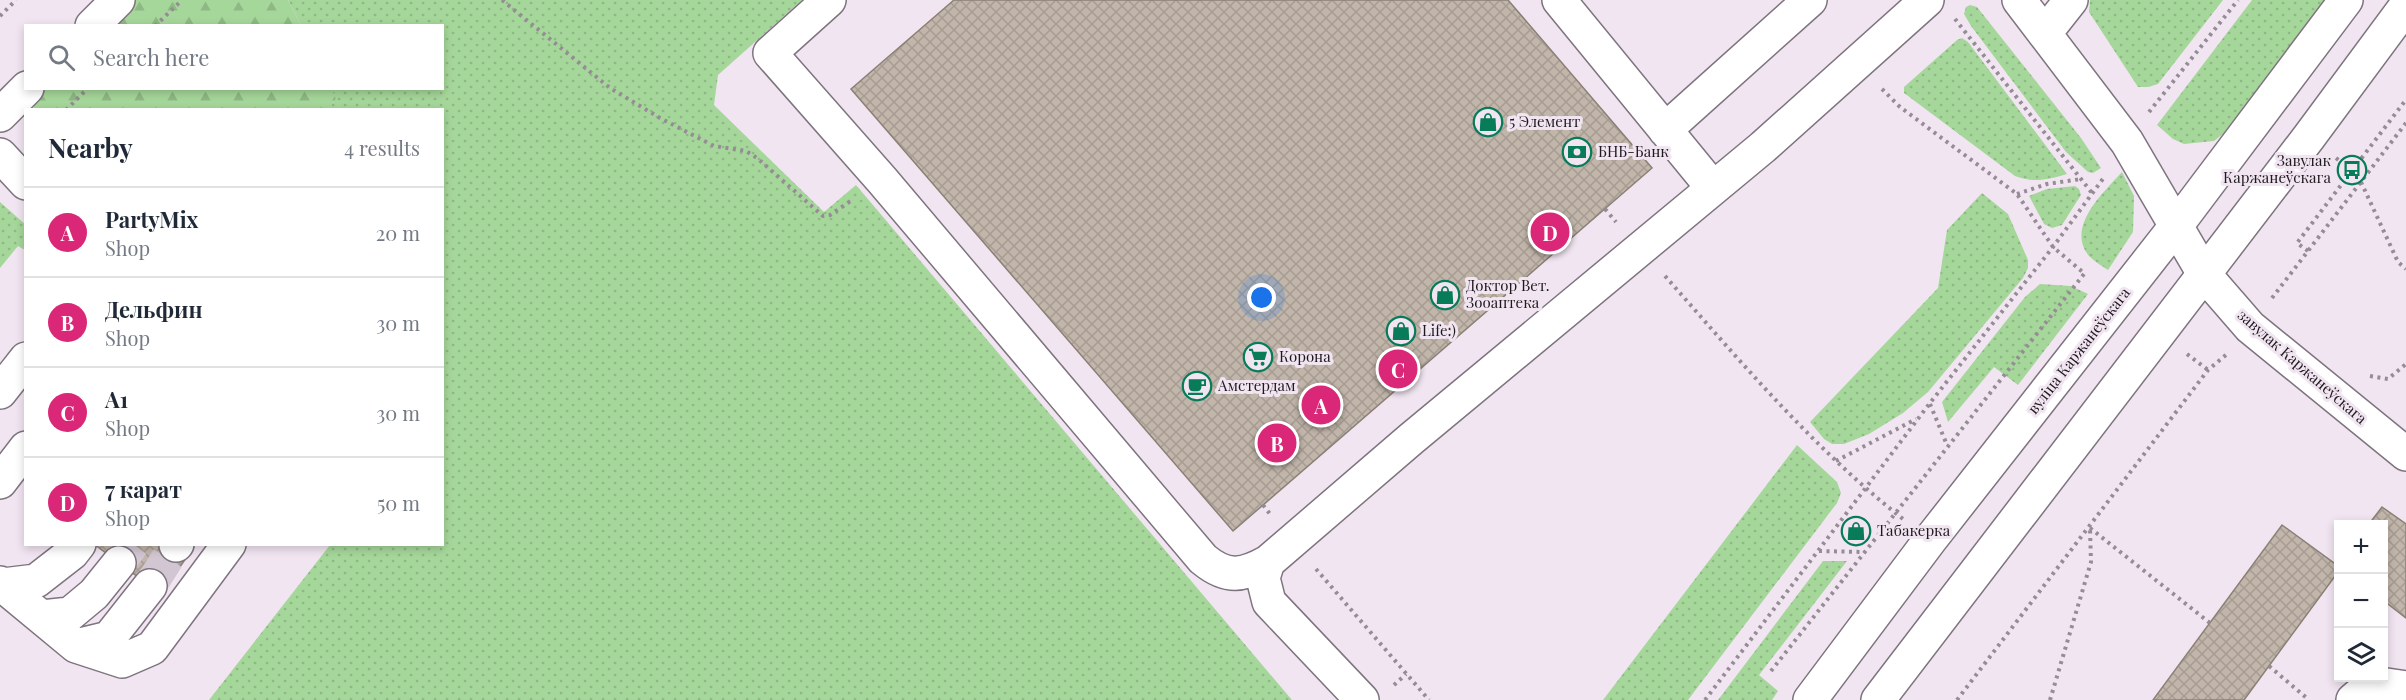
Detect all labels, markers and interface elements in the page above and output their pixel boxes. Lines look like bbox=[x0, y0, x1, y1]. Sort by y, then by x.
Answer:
search box bbox=[24, 24, 444, 90]
icon: search bbox=[45, 41, 78, 74]
text: Search here bbox=[93, 42, 209, 72]
shop icon: 5 Элемент bbox=[1472, 106, 1504, 138]
place label: 5 Элемент bbox=[1509, 111, 1580, 131]
text: Nearby bbox=[48, 130, 133, 165]
text: 4 results bbox=[344, 134, 420, 161]
bank icon: БНБ-Банк bbox=[1561, 136, 1593, 168]
place label: БНБ-Банк bbox=[1598, 141, 1669, 161]
place label: Завулак Каржанеўскага bbox=[2223, 150, 2332, 187]
bus stop icon: Завулак Каржанеўскага bbox=[2336, 154, 2368, 186]
text: PartyMix bbox=[105, 204, 198, 234]
pin: D bbox=[1530, 210, 1570, 254]
text: A bbox=[61, 219, 74, 246]
text: 20 m bbox=[376, 219, 420, 246]
text: Shop bbox=[105, 234, 150, 261]
place label: Доктор Вет. Зооаптека bbox=[1466, 275, 1550, 312]
shop icon: Доктор Вет. Зооаптека bbox=[1429, 279, 1461, 311]
your location bbox=[1247, 283, 1276, 312]
street label: вуліца Каржанеўскага bbox=[2023, 283, 2134, 418]
text: Дельфин bbox=[105, 294, 202, 324]
street label: завулак Каржанеўскага bbox=[2234, 305, 2372, 428]
text: B bbox=[61, 309, 74, 336]
text: 30 m bbox=[376, 309, 420, 336]
shop icon: Life:) bbox=[1385, 315, 1417, 347]
place label: Life:) bbox=[1422, 320, 1456, 340]
text: Shop bbox=[105, 324, 150, 351]
supermarket icon: Корона bbox=[1242, 341, 1274, 373]
place label: Корона bbox=[1279, 346, 1331, 366]
pin: C bbox=[1378, 346, 1418, 392]
cafe icon: Амстердам bbox=[1181, 370, 1213, 402]
place label: Амстердам bbox=[1217, 375, 1296, 395]
pin: A bbox=[1302, 382, 1340, 428]
text: A1 bbox=[105, 384, 128, 414]
text: C bbox=[60, 399, 75, 426]
text: 30 m bbox=[376, 399, 420, 426]
text: Shop bbox=[105, 414, 150, 441]
pin: B bbox=[1258, 420, 1296, 466]
text: 7 карат bbox=[105, 474, 182, 504]
text: D bbox=[60, 489, 75, 516]
text: 50 m bbox=[377, 489, 420, 516]
text: Shop bbox=[105, 504, 150, 531]
shop icon: Табакерка bbox=[1840, 515, 1872, 547]
place label: Табакерка bbox=[1877, 520, 1951, 540]
map controls bbox=[2334, 520, 2388, 682]
button: + bbox=[2334, 520, 2388, 574]
button: − bbox=[2334, 574, 2388, 628]
button: layers bbox=[2334, 628, 2388, 682]

